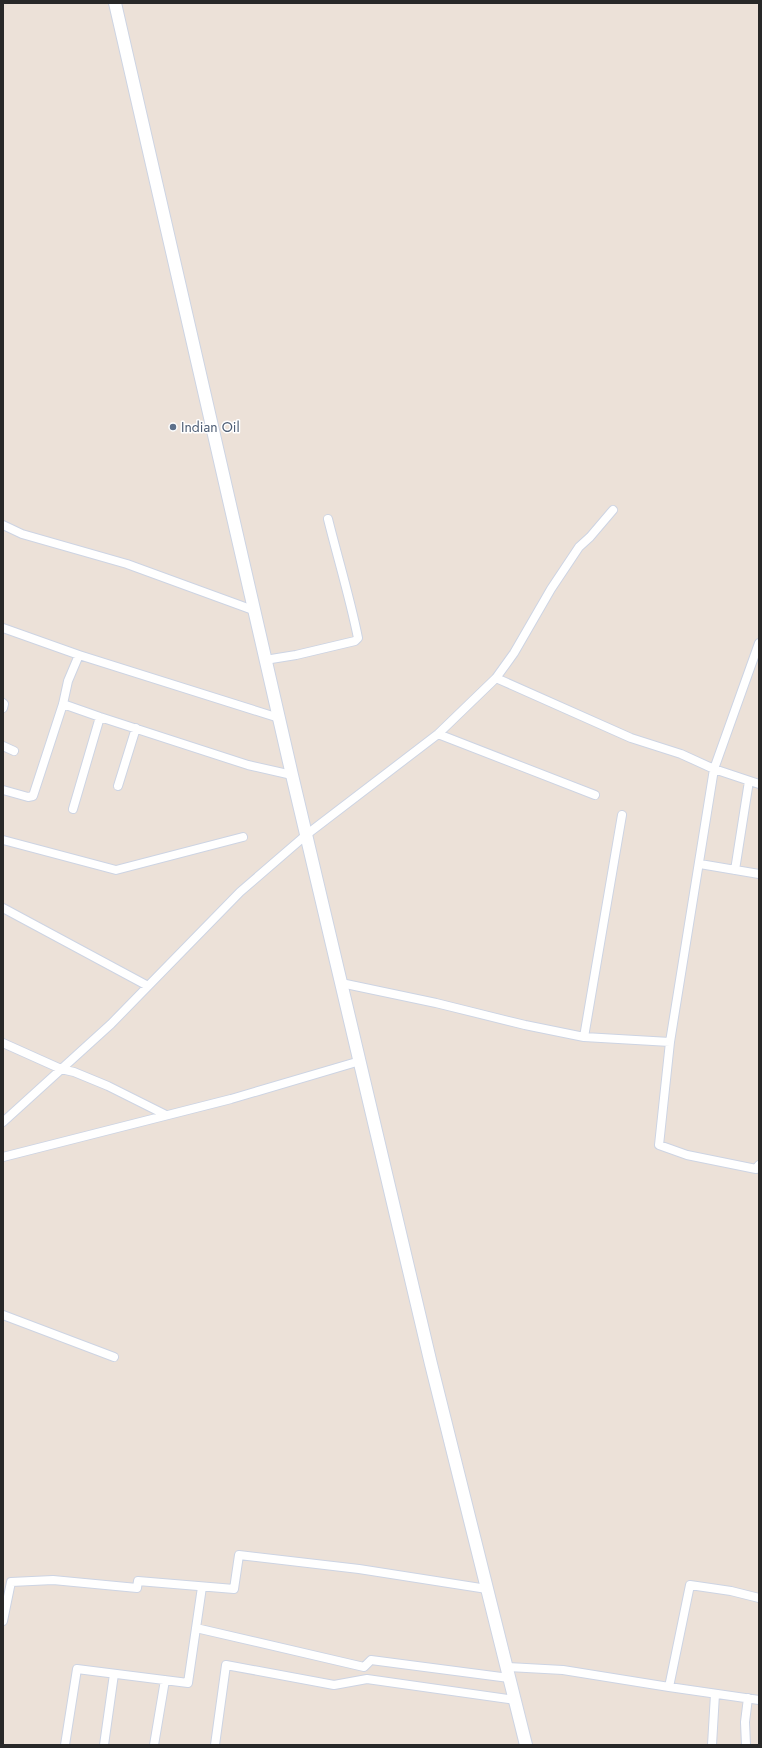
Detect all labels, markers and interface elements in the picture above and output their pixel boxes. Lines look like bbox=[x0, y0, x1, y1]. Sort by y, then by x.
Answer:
place label: Indian Oil bbox=[181, 417, 240, 437]
marker: Indian Oil bbox=[168, 422, 178, 432]

